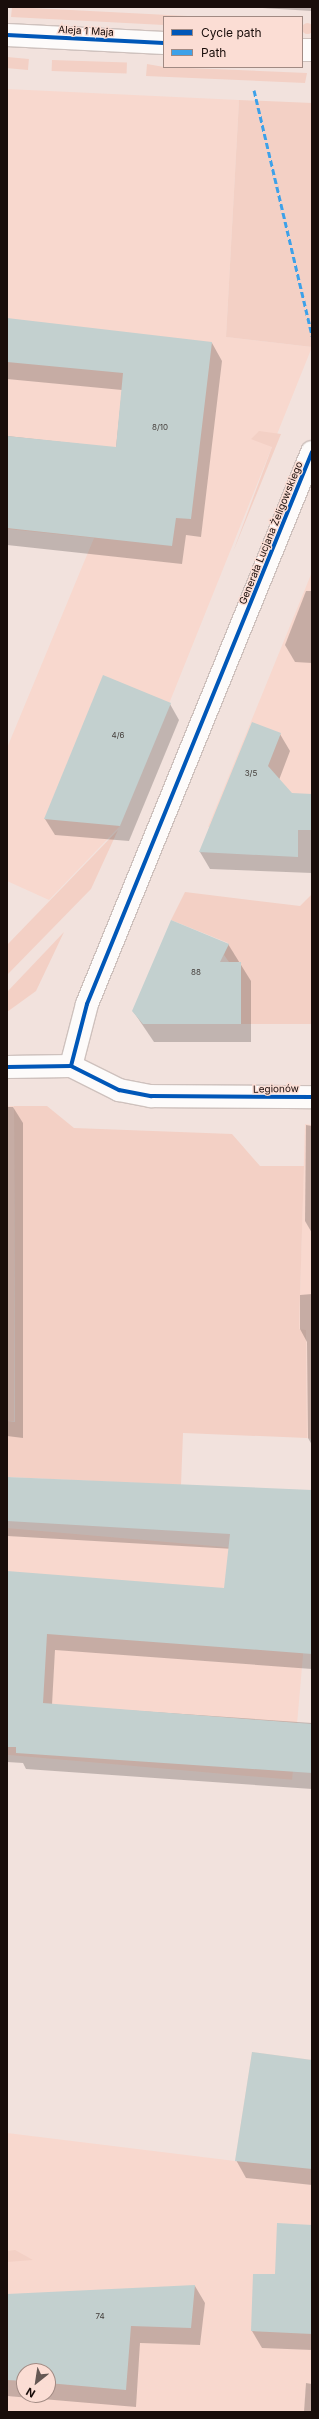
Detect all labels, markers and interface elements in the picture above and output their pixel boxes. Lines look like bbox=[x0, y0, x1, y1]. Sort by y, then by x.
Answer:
legend bbox=[163, 16, 303, 68]
street label: Aleja 1 Maja bbox=[58, 24, 114, 38]
text: Cycle path bbox=[201, 25, 262, 40]
text: Path bbox=[201, 45, 226, 60]
house number: 8/10 bbox=[152, 423, 168, 433]
street label: Generała Lucjana Żeligowskiego bbox=[237, 460, 305, 606]
house number: 4/6 bbox=[111, 731, 125, 741]
house number: 3/5 bbox=[245, 769, 257, 779]
house number: 88 bbox=[191, 968, 201, 978]
street label: Legionów bbox=[253, 1083, 299, 1095]
house number: 74 bbox=[95, 2312, 105, 2322]
north arrow bbox=[16, 2363, 56, 2403]
text: N bbox=[23, 2384, 38, 2401]

